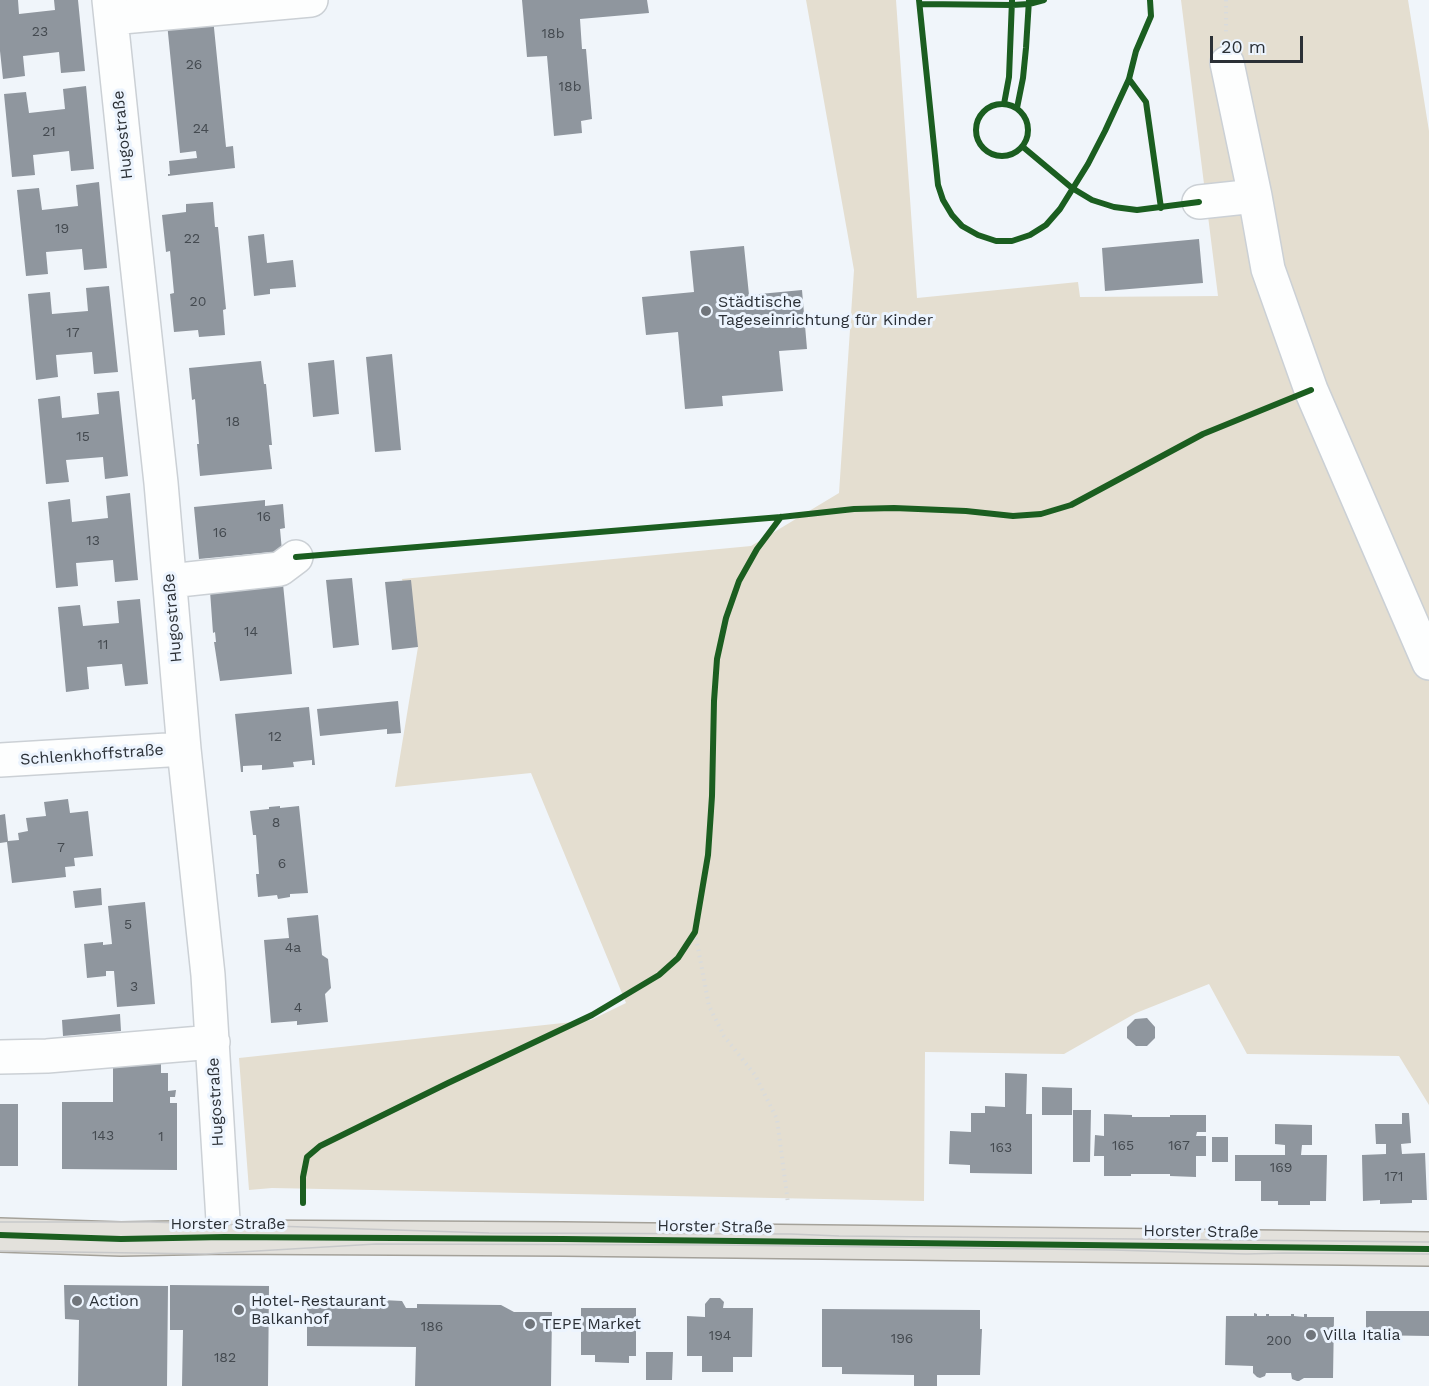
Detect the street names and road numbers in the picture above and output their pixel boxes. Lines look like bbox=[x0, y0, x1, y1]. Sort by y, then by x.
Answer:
street label: Hugostraße bbox=[109, 90, 137, 180]
street label: Hugostraße bbox=[160, 573, 186, 663]
street label: Schlenkhoffstraße bbox=[20, 740, 164, 770]
street label: Hugostraße bbox=[204, 1057, 228, 1147]
street label: Horster Straße bbox=[170, 1214, 286, 1234]
street label: Horster Straße bbox=[657, 1216, 773, 1238]
street label: Horster Straße bbox=[1143, 1221, 1259, 1243]

